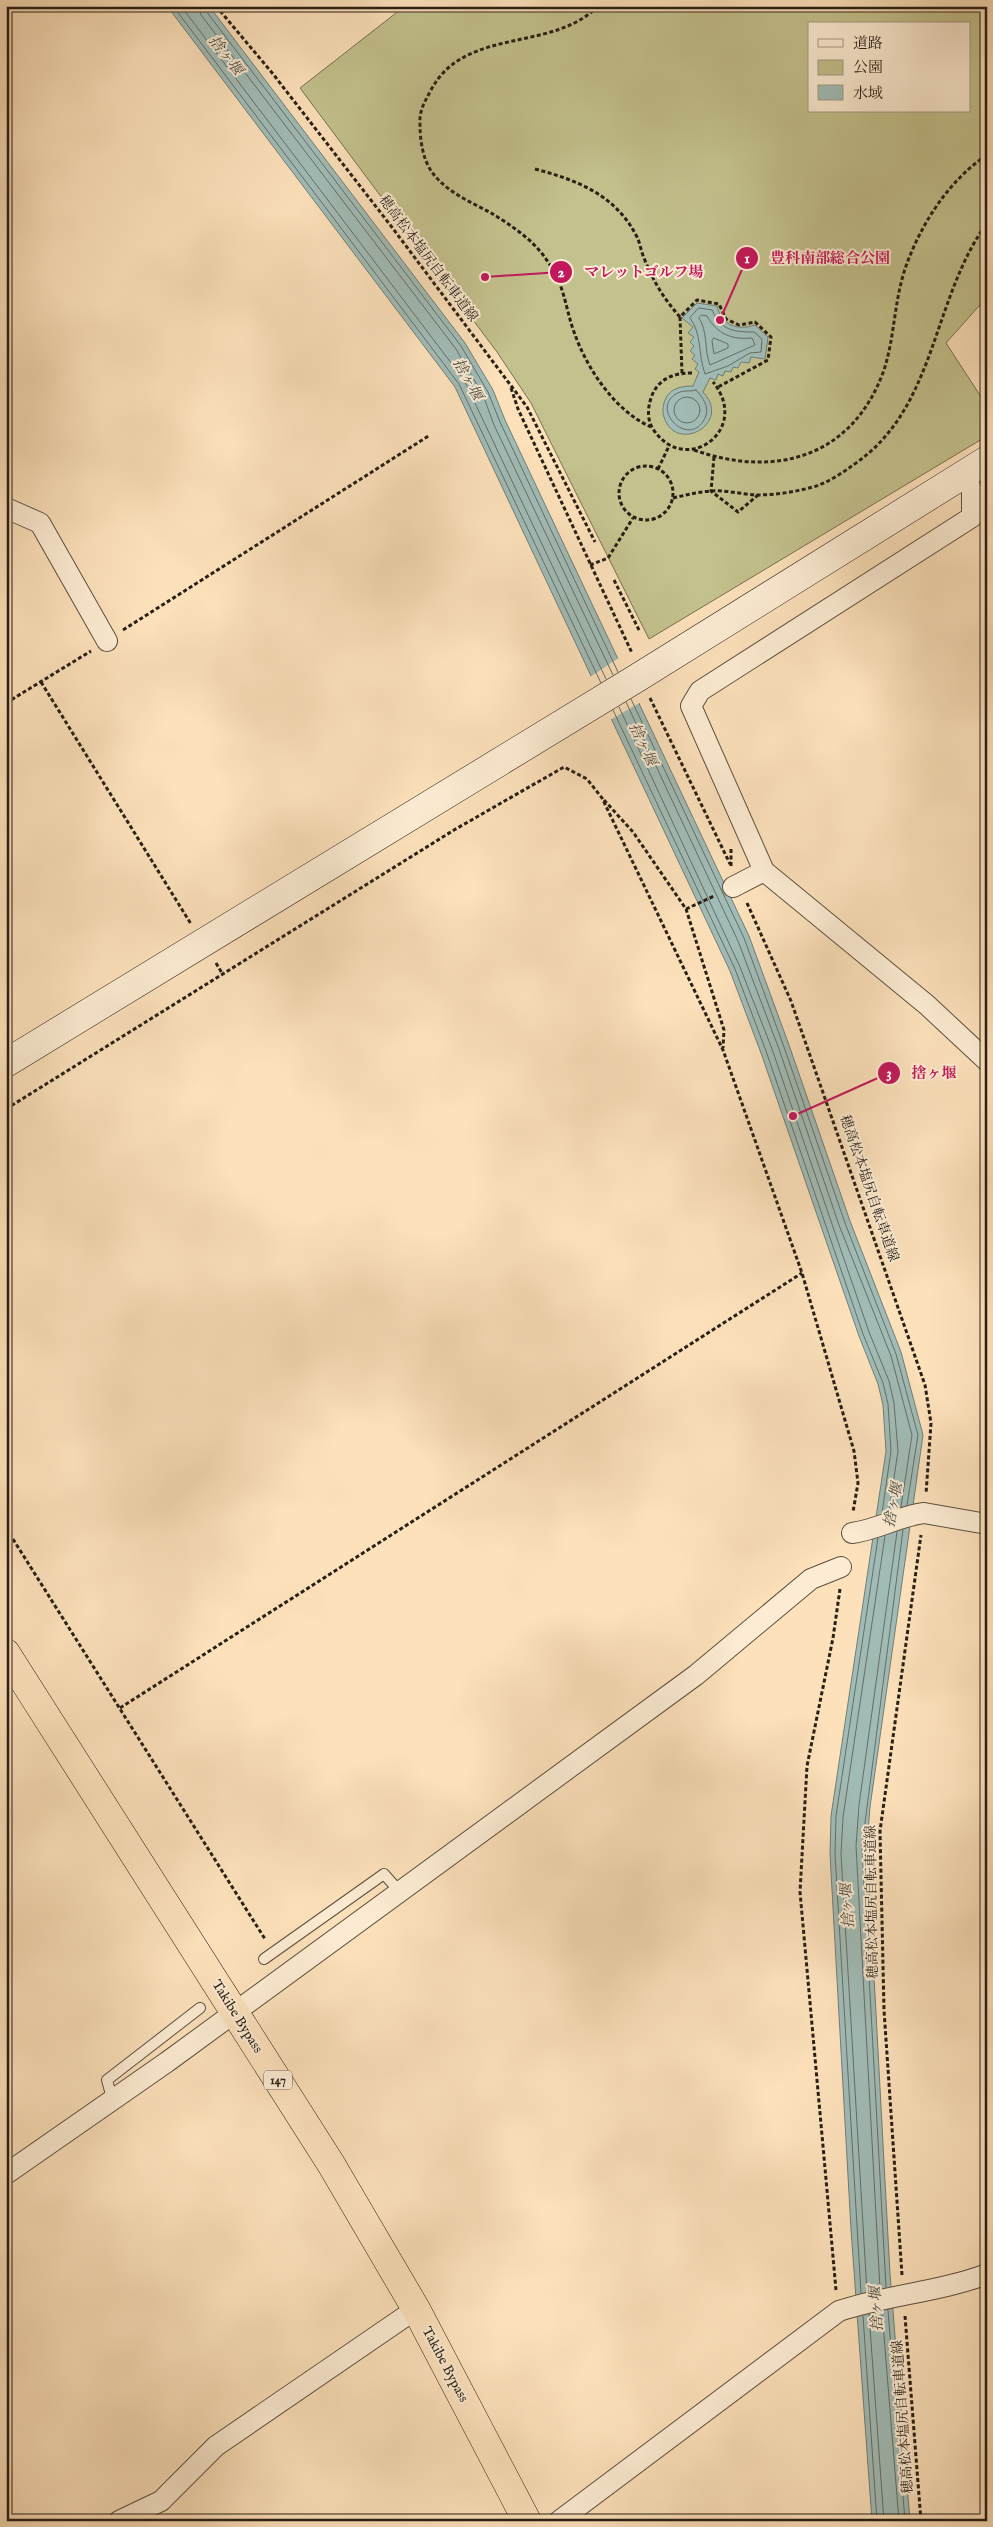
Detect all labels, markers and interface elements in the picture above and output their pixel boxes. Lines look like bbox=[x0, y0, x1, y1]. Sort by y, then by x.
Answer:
legend bbox=[808, 22, 970, 112]
water label: 捨ヶ堰 bbox=[204, 32, 249, 81]
text: 道路 bbox=[853, 34, 883, 53]
text: 公園 bbox=[853, 58, 883, 77]
text: 水域 bbox=[853, 84, 883, 103]
street label: 穂高松本塩尻自転車道線 bbox=[375, 192, 482, 326]
callout: 豊科南部総合公園 bbox=[735, 243, 900, 273]
text: 1 bbox=[744, 249, 750, 268]
text: 豊科南部総合公園 bbox=[770, 249, 890, 268]
callout: マレットゴルフ場 bbox=[549, 257, 714, 287]
text: 2 bbox=[557, 263, 565, 282]
text: マレットゴルフ場 bbox=[584, 263, 704, 282]
water label: 捨ヶ堰 bbox=[448, 355, 488, 406]
water label: 捨ヶ堰 bbox=[624, 720, 662, 771]
callout: 捨ヶ堰 bbox=[877, 1058, 967, 1088]
text: 3 bbox=[886, 1064, 892, 1083]
text: 捨ヶ堰 bbox=[911, 1064, 957, 1083]
street label: 穂高松本塩尻自転車道線 bbox=[835, 1113, 903, 1264]
water label: 捨ヶ堰 bbox=[880, 1478, 908, 1529]
street label: 穂高松本塩尻自転車道線 bbox=[862, 1825, 882, 1979]
water label: 捨ヶ堰 bbox=[836, 1880, 859, 1929]
street label: Takibe Bypass bbox=[208, 1977, 267, 2057]
road number: 147 bbox=[264, 2070, 292, 2090]
water label: 捨ヶ堰 bbox=[866, 2283, 887, 2332]
street label: Takibe Bypass bbox=[418, 2324, 473, 2405]
street label: 穂高松本塩尻自転車道線 bbox=[889, 2339, 917, 2494]

